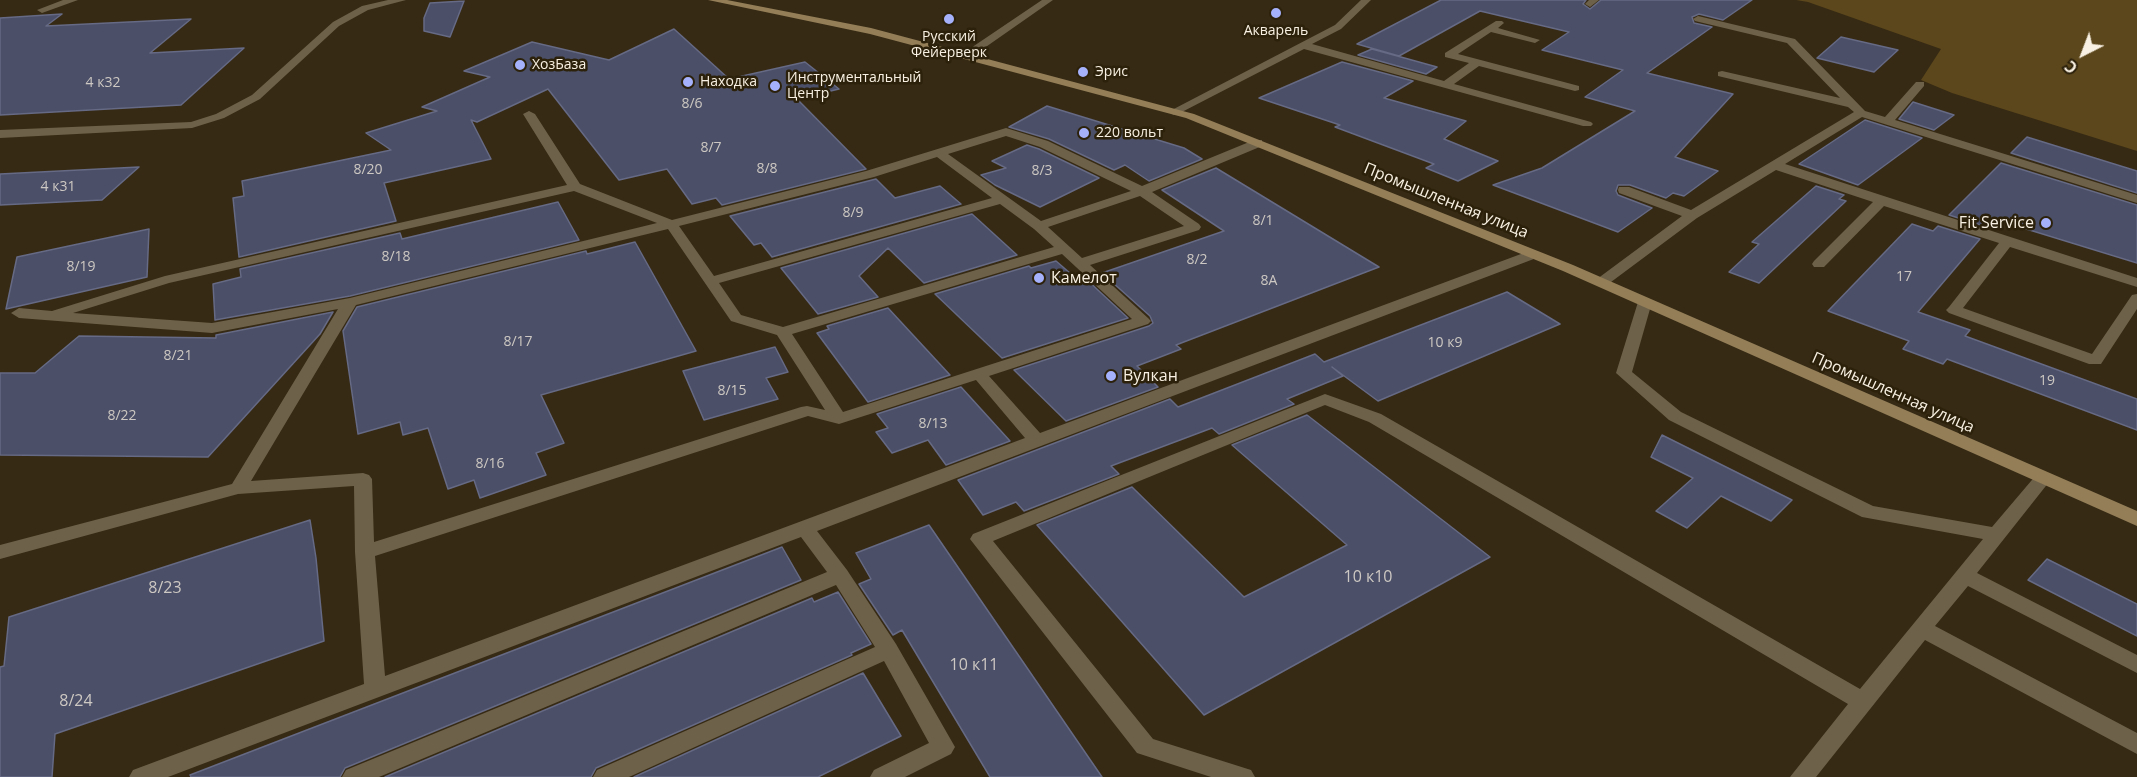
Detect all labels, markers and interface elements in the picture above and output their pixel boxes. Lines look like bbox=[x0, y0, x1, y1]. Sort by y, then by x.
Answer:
marker: Акварель bbox=[1269, 6, 1283, 20]
marker: Русский Фейерверк bbox=[942, 12, 956, 26]
place label: Акварель bbox=[1244, 23, 1308, 39]
north arrow bbox=[2053, 24, 2113, 84]
place label: Русский Фейерверк bbox=[911, 29, 987, 62]
text: С bbox=[2060, 56, 2082, 79]
place label: ХозБаза bbox=[532, 57, 586, 73]
marker: ХозБаза bbox=[513, 58, 527, 72]
place label: Эрис bbox=[1095, 64, 1128, 80]
marker: Эрис bbox=[1076, 65, 1090, 79]
place label: Инструментальный Центр bbox=[787, 70, 922, 102]
place label: Находка bbox=[700, 74, 757, 90]
house number: 4 к32 bbox=[86, 75, 120, 91]
marker: Находка bbox=[681, 75, 695, 89]
marker: Инструментальный Центр bbox=[768, 79, 782, 93]
house number: 8/6 bbox=[681, 96, 703, 112]
place label: 220 вольт bbox=[1096, 125, 1163, 141]
marker: 220 вольт bbox=[1077, 126, 1091, 140]
house number: 8/7 bbox=[700, 140, 722, 156]
street label: Промышленная улица bbox=[1361, 159, 1531, 243]
house number: 8/8 bbox=[756, 161, 778, 177]
house number: 8/20 bbox=[353, 162, 383, 178]
house number: 8/3 bbox=[1031, 163, 1053, 179]
house number: 4 к31 bbox=[41, 179, 75, 195]
house number: 8/9 bbox=[842, 205, 864, 221]
house number: 8/1 bbox=[1252, 213, 1274, 229]
place label: Fit Service bbox=[1959, 213, 2034, 233]
marker: Fit Service bbox=[2039, 216, 2053, 230]
house number: 8/18 bbox=[381, 249, 411, 265]
house number: 8/2 bbox=[1186, 252, 1208, 268]
house number: 8/19 bbox=[66, 259, 96, 275]
place label: Камелот bbox=[1051, 268, 1117, 288]
house number: 17 bbox=[1896, 269, 1912, 285]
marker: Камелот bbox=[1032, 271, 1046, 285]
house number: 8А bbox=[1261, 273, 1277, 289]
house number: 8/17 bbox=[503, 334, 533, 350]
house number: 10 к9 bbox=[1428, 335, 1462, 351]
house number: 8/21 bbox=[163, 348, 193, 364]
street label: Промышленная улица bbox=[1809, 348, 1977, 438]
place label: Вулкан bbox=[1123, 366, 1178, 386]
marker: Вулкан bbox=[1104, 369, 1118, 383]
house number: 19 bbox=[2039, 373, 2055, 389]
house number: 8/15 bbox=[717, 383, 747, 399]
house number: 8/22 bbox=[107, 408, 137, 424]
house number: 8/13 bbox=[918, 416, 948, 432]
house number: 8/16 bbox=[475, 456, 505, 472]
house number: 10 к10 bbox=[1343, 567, 1393, 587]
house number: 8/23 bbox=[148, 578, 182, 598]
house number: 10 к11 bbox=[949, 655, 999, 675]
house number: 8/24 bbox=[59, 691, 93, 711]

